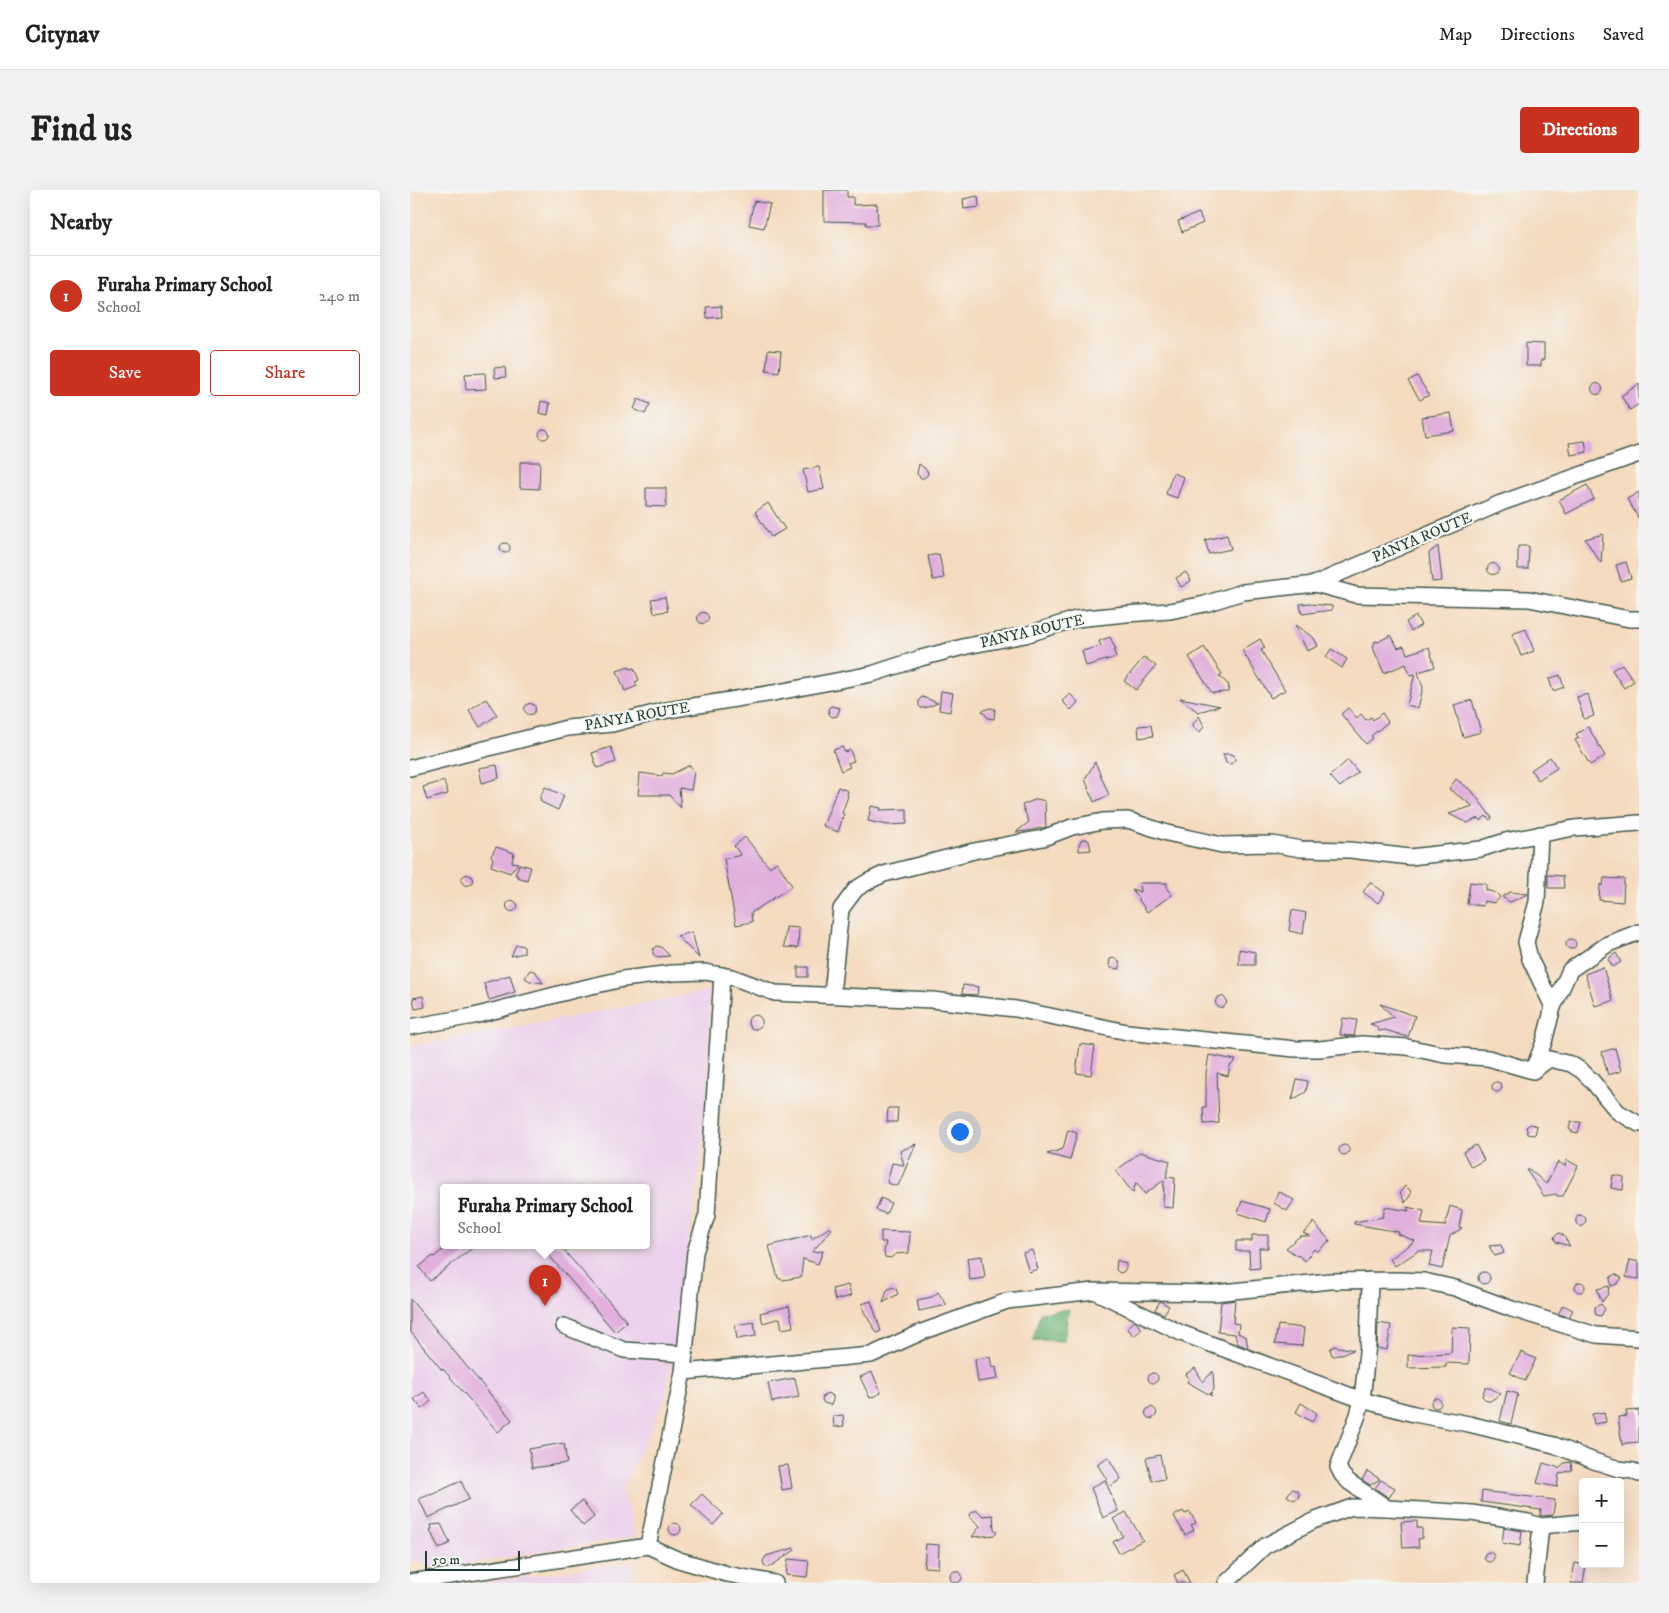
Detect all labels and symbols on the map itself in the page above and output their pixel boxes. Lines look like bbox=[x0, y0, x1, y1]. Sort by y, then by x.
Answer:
street label: PANYA ROUTE bbox=[1370, 508, 1475, 567]
street label: PANYA ROUTE bbox=[978, 610, 1086, 653]
street label: PANYA ROUTE bbox=[583, 698, 691, 735]
your location bbox=[947, 1119, 973, 1145]
pin: 1 bbox=[529, 1265, 561, 1306]
scale bar bbox=[425, 1548, 520, 1571]

